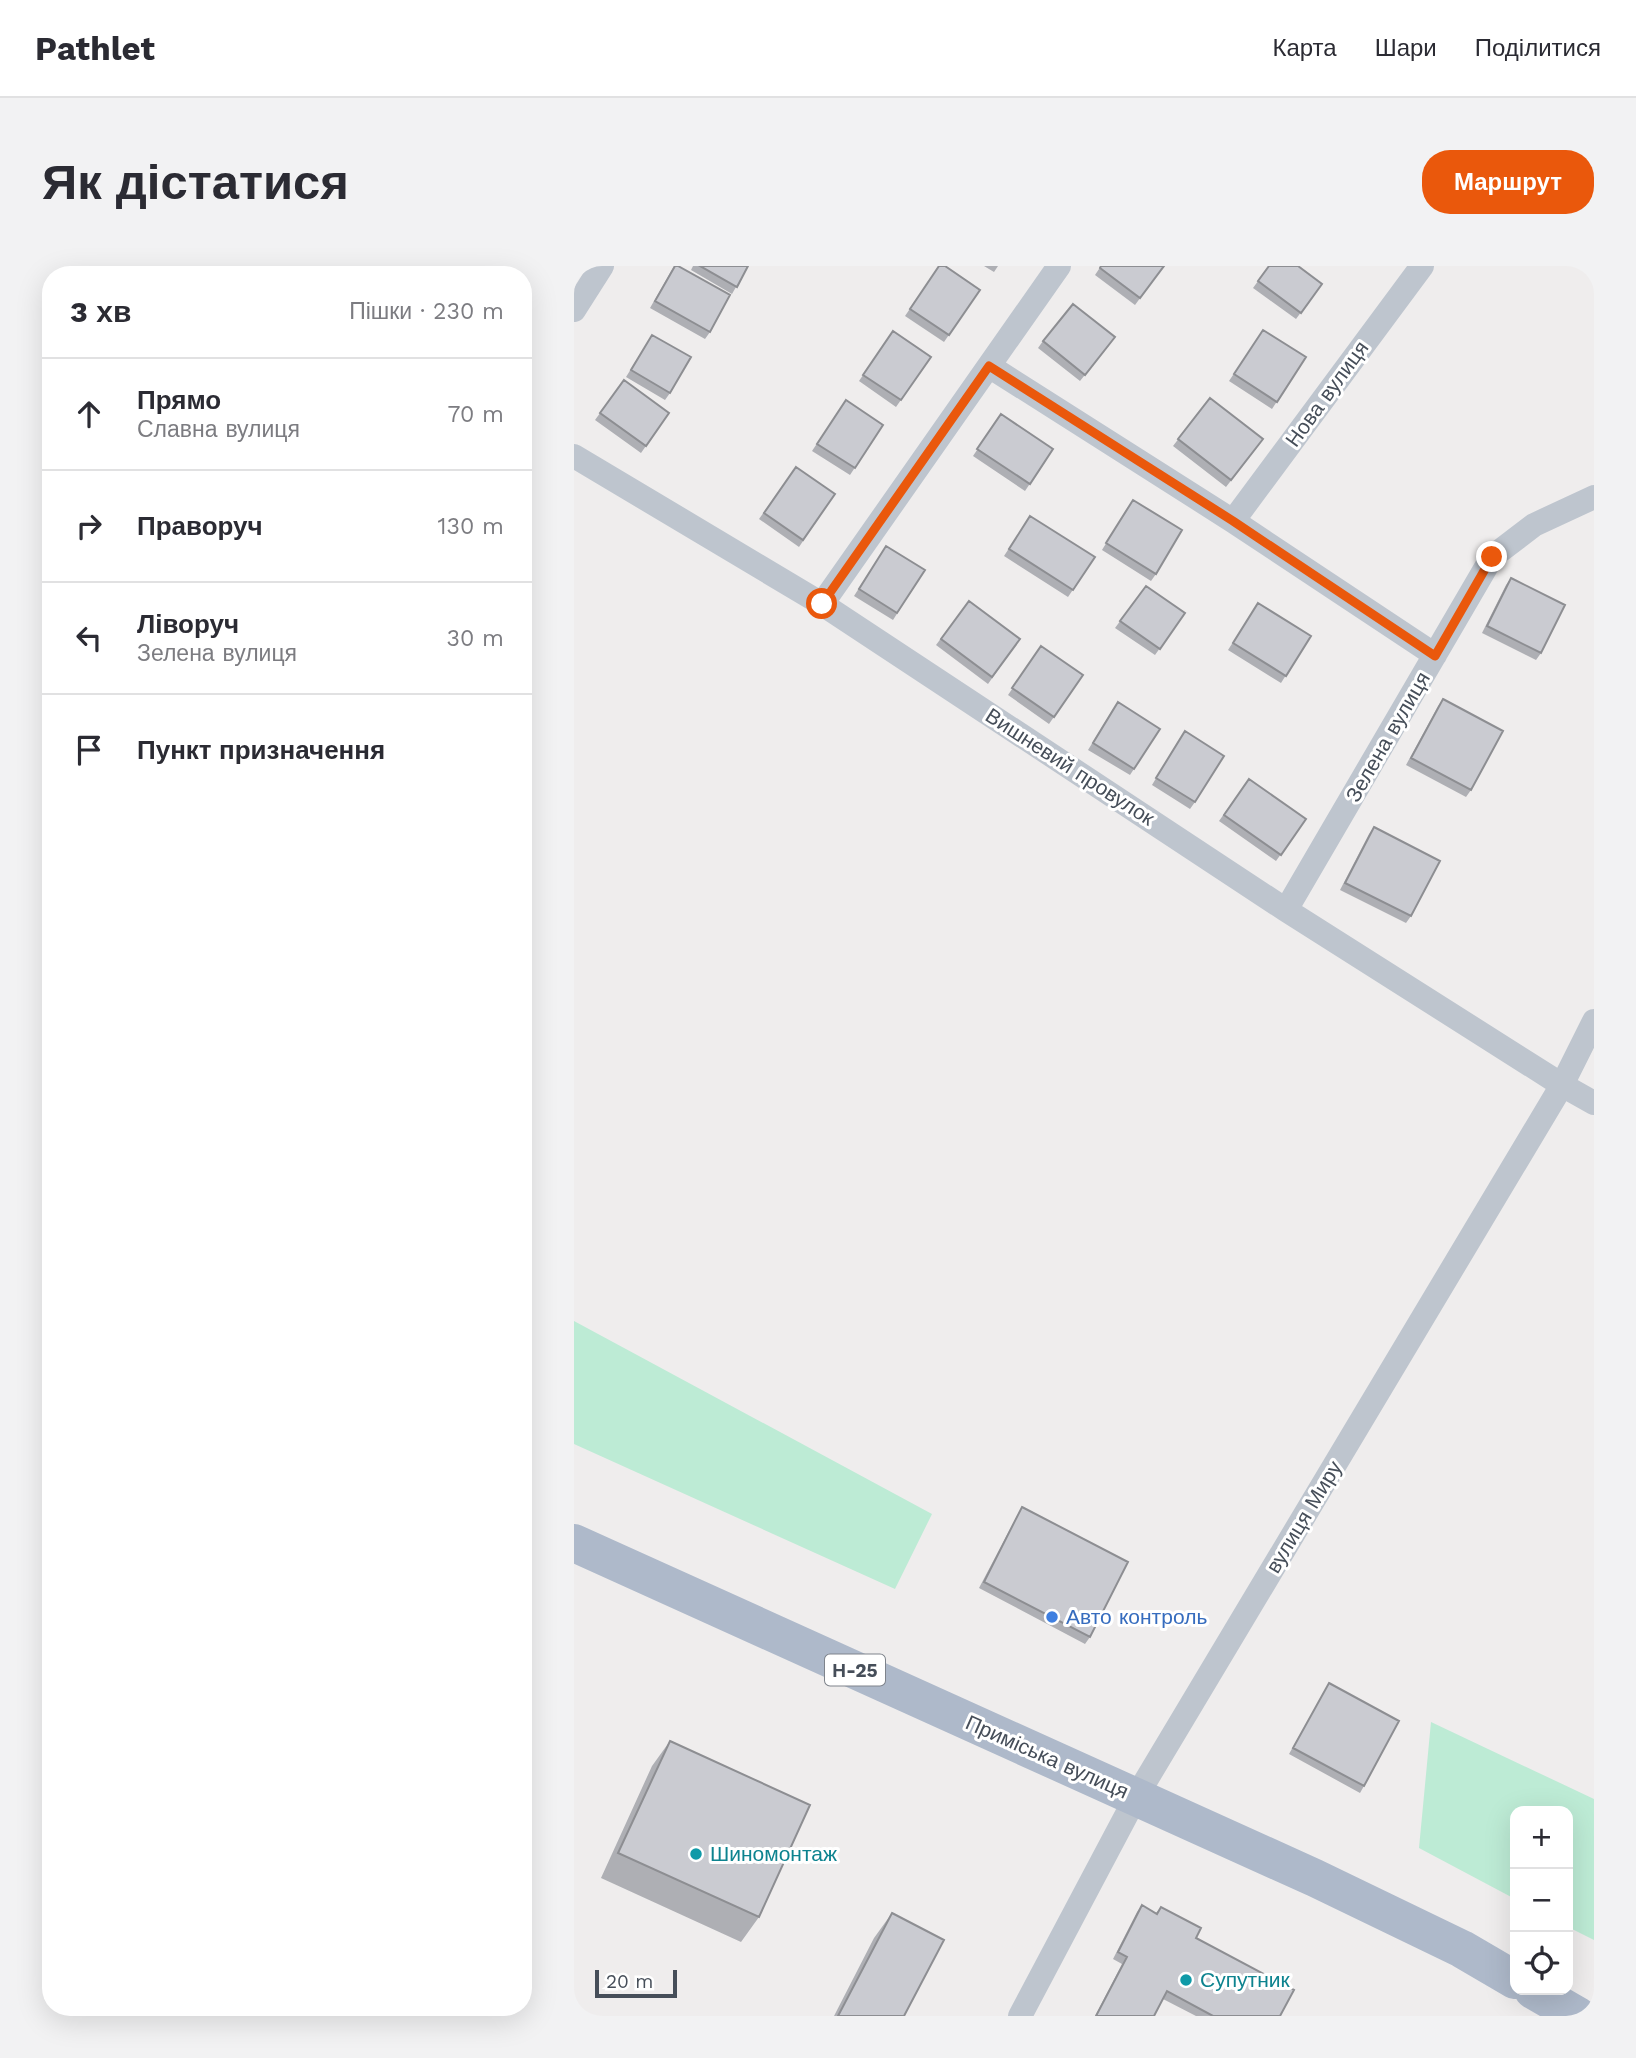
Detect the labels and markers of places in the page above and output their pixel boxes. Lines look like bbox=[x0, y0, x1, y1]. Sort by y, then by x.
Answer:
place label: Авто контроль bbox=[1066, 1604, 1207, 1629]
marker: Авто контроль bbox=[1044, 1609, 1060, 1625]
place label: Шиномонтаж bbox=[710, 1841, 837, 1866]
marker: Шиномонтаж bbox=[688, 1846, 704, 1862]
place label: Супутник bbox=[1200, 1967, 1290, 1992]
marker: Супутник bbox=[1178, 1972, 1194, 1988]

